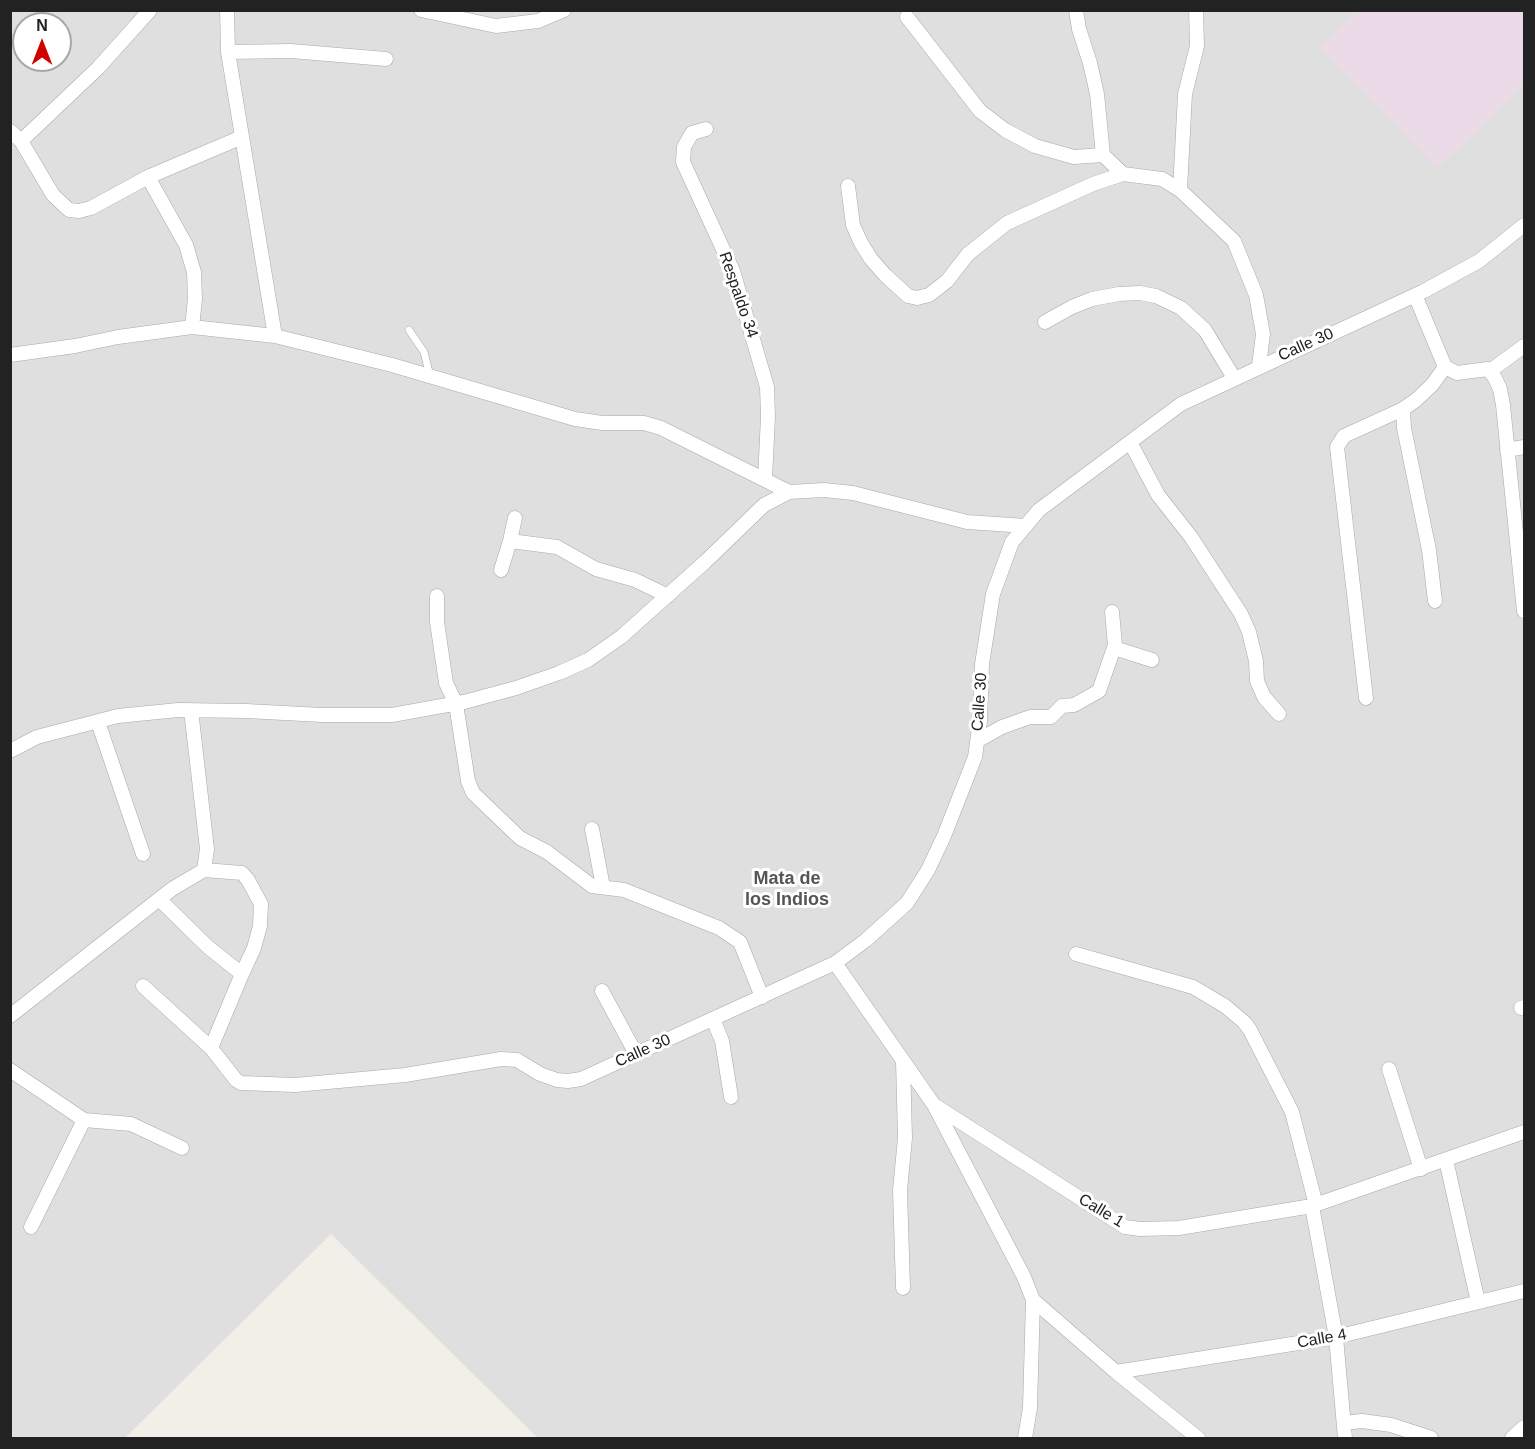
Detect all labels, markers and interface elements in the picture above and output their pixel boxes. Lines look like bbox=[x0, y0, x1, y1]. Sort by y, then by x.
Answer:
north arrow bbox=[12, 12, 72, 72]
text: N bbox=[36, 17, 48, 34]
street label: Respaldo 34 bbox=[714, 249, 762, 341]
street label: Calle 30 bbox=[1275, 324, 1337, 366]
street label: Calle 30 bbox=[968, 672, 992, 732]
district label: Mata de los Indios bbox=[745, 868, 829, 910]
street label: Calle 30 bbox=[612, 1030, 674, 1072]
street label: Calle 1 bbox=[1075, 1190, 1127, 1232]
street label: Calle 4 bbox=[1296, 1325, 1348, 1353]

